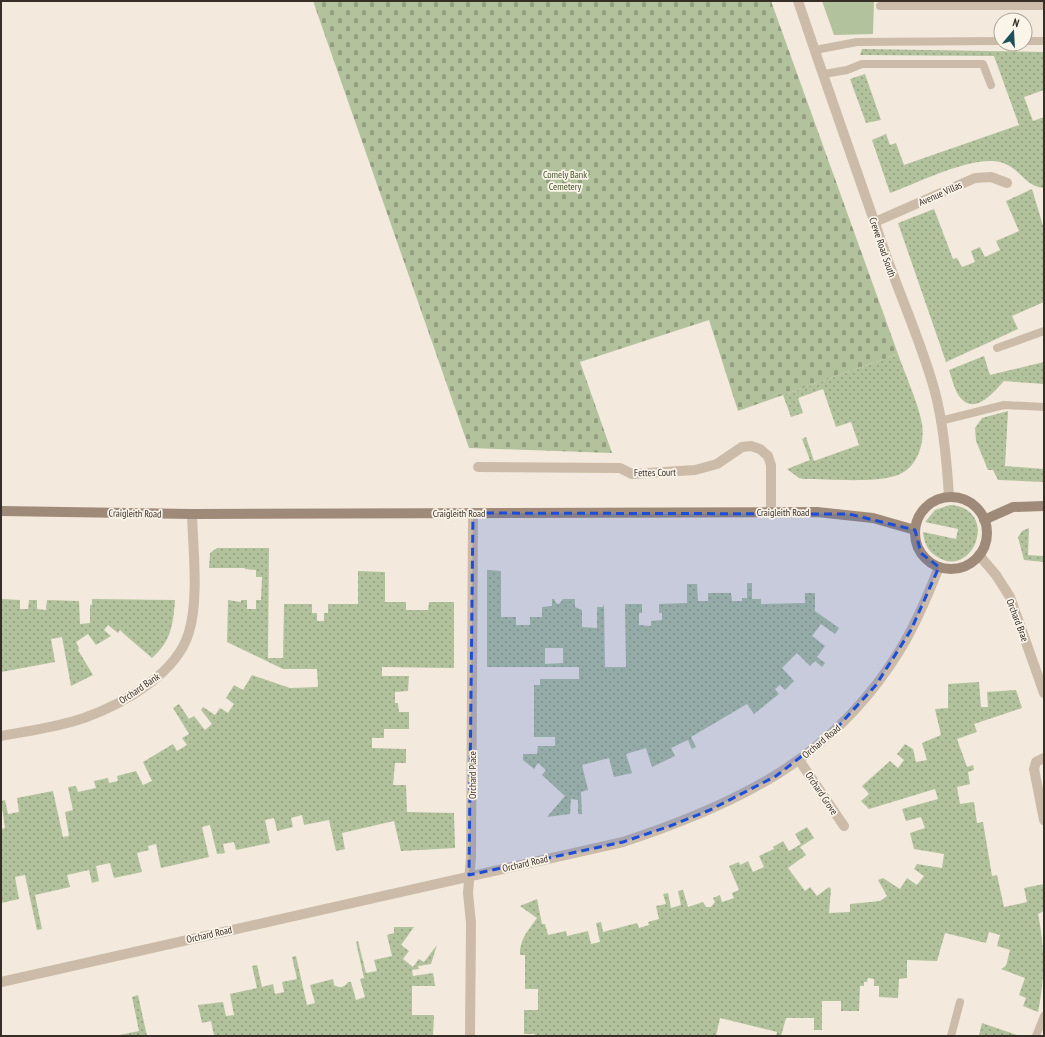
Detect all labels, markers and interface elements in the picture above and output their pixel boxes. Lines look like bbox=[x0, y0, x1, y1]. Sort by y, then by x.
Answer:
north arrow bbox=[993, 12, 1033, 52]
text: N bbox=[1011, 15, 1021, 30]
park label: Comely Bank Cemetery bbox=[543, 168, 587, 193]
street label: Avenue Villas bbox=[917, 178, 964, 209]
street label: Crewe Road South bbox=[866, 215, 899, 279]
street label: Fettes Court bbox=[634, 466, 676, 479]
street label: Craigleith Road bbox=[757, 506, 809, 519]
street label: Craigleith Road bbox=[109, 507, 161, 520]
street label: Craigleith Road bbox=[433, 507, 485, 520]
street label: Orchard Brae bbox=[1003, 597, 1032, 643]
street label: Orchard Bank bbox=[116, 670, 162, 707]
street label: Orchard Road bbox=[799, 721, 843, 761]
street label: Orchard Place bbox=[466, 751, 479, 799]
street label: Orchard Grove bbox=[802, 769, 841, 817]
street label: Orchard Road bbox=[501, 852, 549, 875]
street label: Orchard Road bbox=[185, 923, 233, 946]

